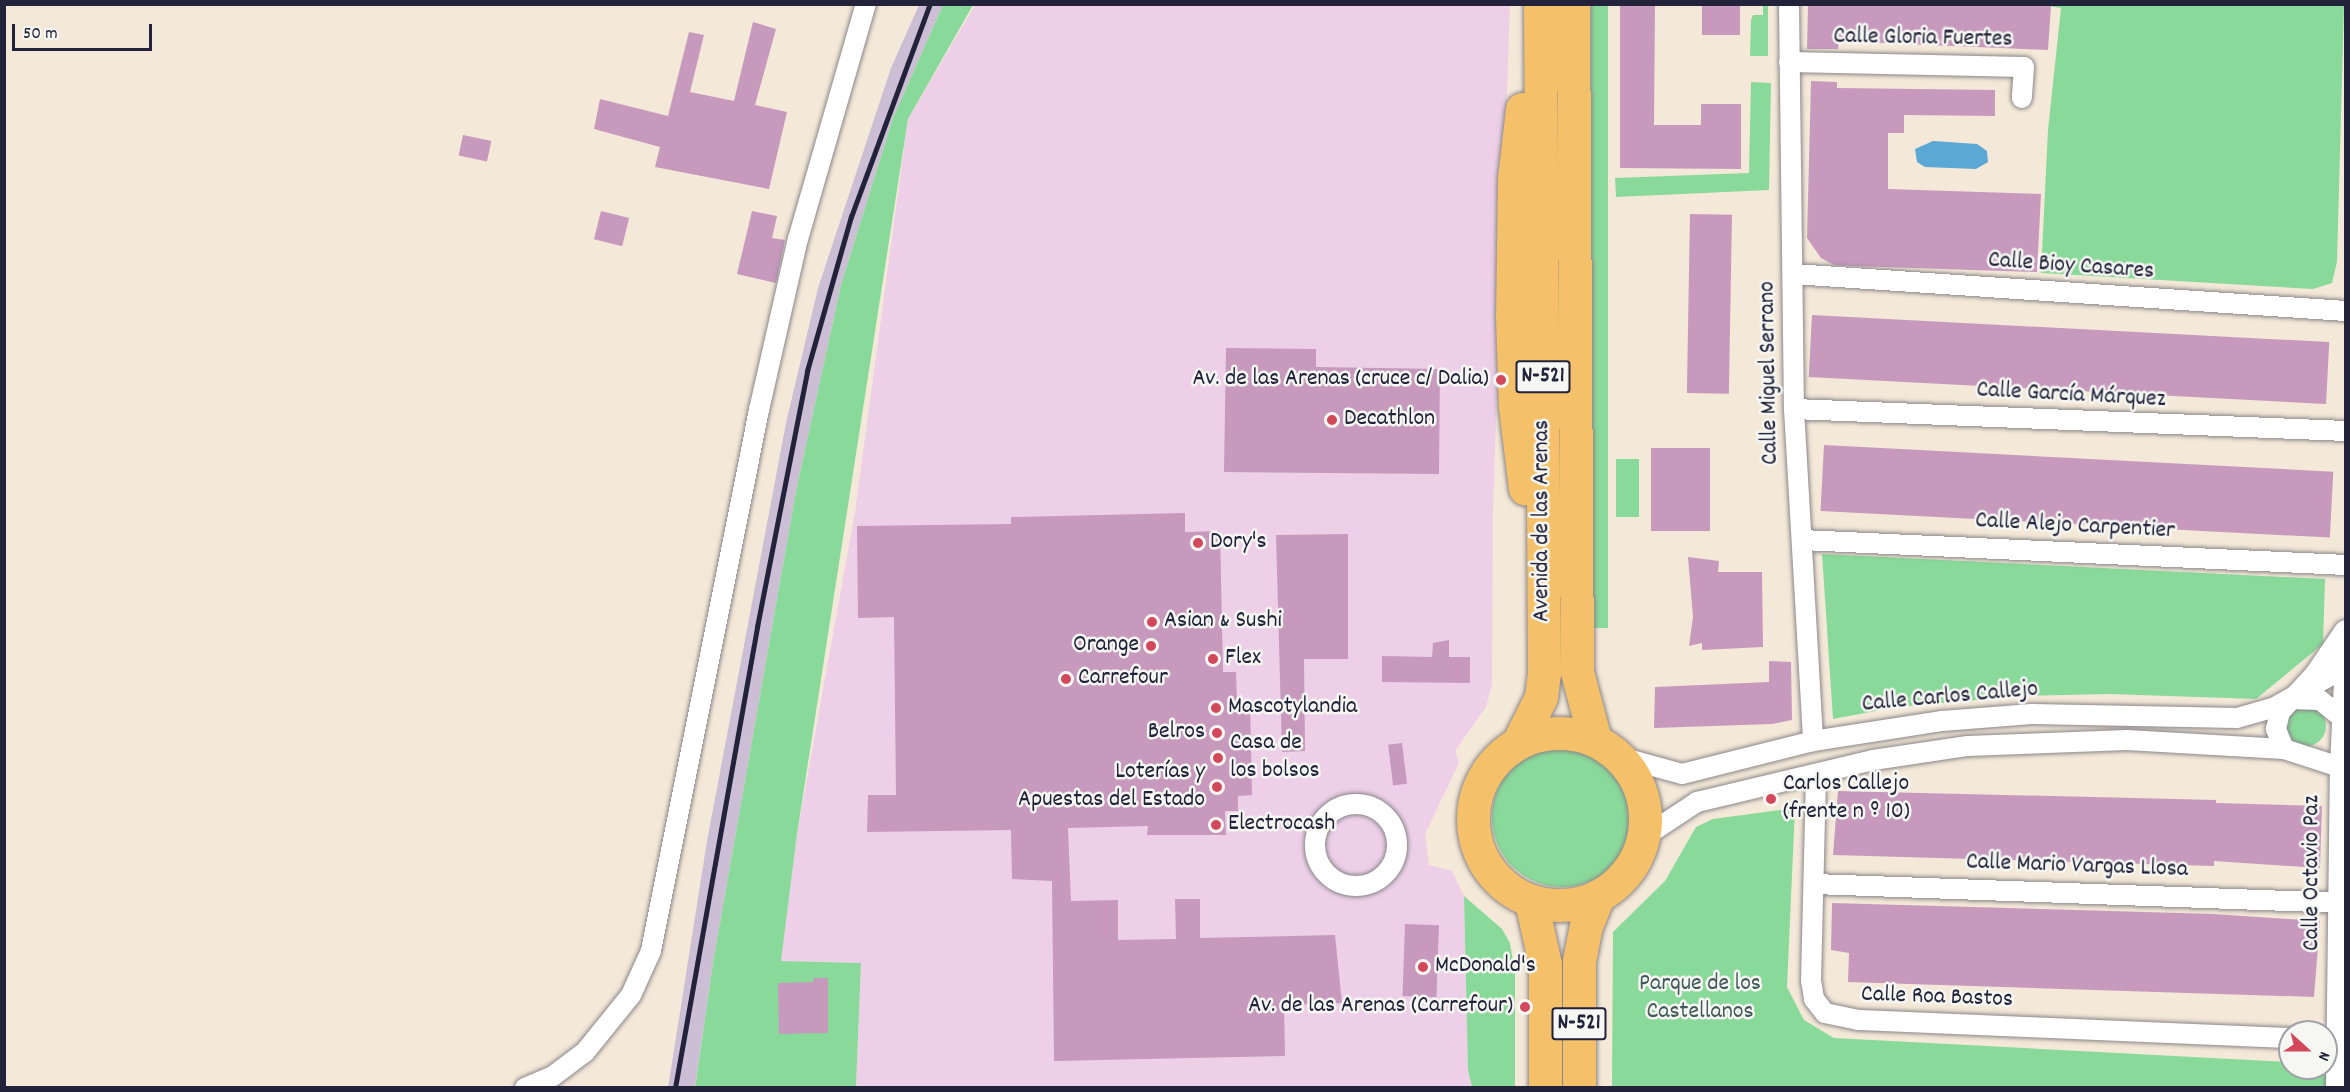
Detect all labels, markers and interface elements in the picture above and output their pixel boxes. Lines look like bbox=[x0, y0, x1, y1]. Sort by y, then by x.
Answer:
scale bar bbox=[15, 12, 154, 50]
text: 50 m bbox=[23, 22, 58, 47]
street label: Calle Gloria Fuertes bbox=[1833, 23, 2013, 55]
street label: Calle Bioy Casares bbox=[1987, 247, 2155, 287]
street label: Calle Miguel Serrano bbox=[1754, 281, 1786, 465]
road number: N-521 bbox=[1514, 358, 1572, 396]
place label: Av. de las Arenas (cruce c/ Dalia) bbox=[1192, 366, 1489, 394]
marker: Av. de las Arenas (cruce c/ Dalia) bbox=[1494, 373, 1508, 387]
street label: Calle García Márquez bbox=[1976, 377, 2166, 415]
place label: Decathlon bbox=[1344, 406, 1435, 434]
marker: Decathlon bbox=[1325, 413, 1339, 427]
street label: Avenida de las Arenas bbox=[1529, 420, 1557, 622]
street label: Calle Alejo Carpentier bbox=[1974, 507, 2176, 547]
place label: Dory's bbox=[1210, 529, 1267, 557]
marker: Dory's bbox=[1191, 536, 1205, 550]
place label: Asian & Sushi bbox=[1164, 608, 1282, 636]
marker: Asian & Sushi bbox=[1145, 615, 1159, 629]
place label: Orange bbox=[1073, 632, 1139, 660]
marker: Orange bbox=[1144, 639, 1158, 653]
place label: Flex bbox=[1225, 645, 1261, 673]
marker: Flex bbox=[1206, 652, 1220, 666]
place label: Carrefour bbox=[1078, 665, 1168, 693]
marker: Carrefour bbox=[1059, 672, 1073, 686]
street label: Calle Carlos Callejo bbox=[1861, 676, 2039, 720]
place label: Mascotylandia bbox=[1228, 694, 1357, 722]
marker: Mascotylandia bbox=[1209, 701, 1223, 715]
place label: Belros bbox=[1148, 719, 1205, 747]
marker: Belros bbox=[1210, 726, 1224, 740]
place label: Casa de los bolsos bbox=[1230, 730, 1320, 786]
marker: Casa de los bolsos bbox=[1211, 751, 1225, 765]
place label: Loterías y Apuestas del Estado bbox=[1018, 759, 1205, 815]
place label: Carlos Callejo (frente n º 10) bbox=[1783, 771, 1910, 827]
marker: Loterías y Apuestas del Estado bbox=[1210, 780, 1224, 794]
marker: Carlos Callejo (frente n º 10) bbox=[1764, 792, 1778, 806]
street label: Calle Octavio Paz bbox=[2299, 795, 2327, 951]
place label: Electrocash bbox=[1228, 811, 1335, 839]
marker: Electrocash bbox=[1209, 818, 1223, 832]
street label: Calle Mario Vargas Llosa bbox=[1966, 849, 2188, 885]
place label: McDonald's bbox=[1435, 953, 1536, 981]
marker: McDonald's bbox=[1416, 960, 1430, 974]
park label: Parque de los Castellanos bbox=[1639, 971, 1761, 1027]
street label: Calle Roa Bastos bbox=[1860, 981, 2014, 1015]
place label: Av. de las Arenas (Carrefour) bbox=[1248, 993, 1513, 1021]
marker: Av. de las Arenas (Carrefour) bbox=[1518, 1000, 1532, 1014]
road number: N-521 bbox=[1550, 1005, 1608, 1043]
north arrow bbox=[2278, 1020, 2338, 1080]
text: N bbox=[2311, 1048, 2336, 1064]

